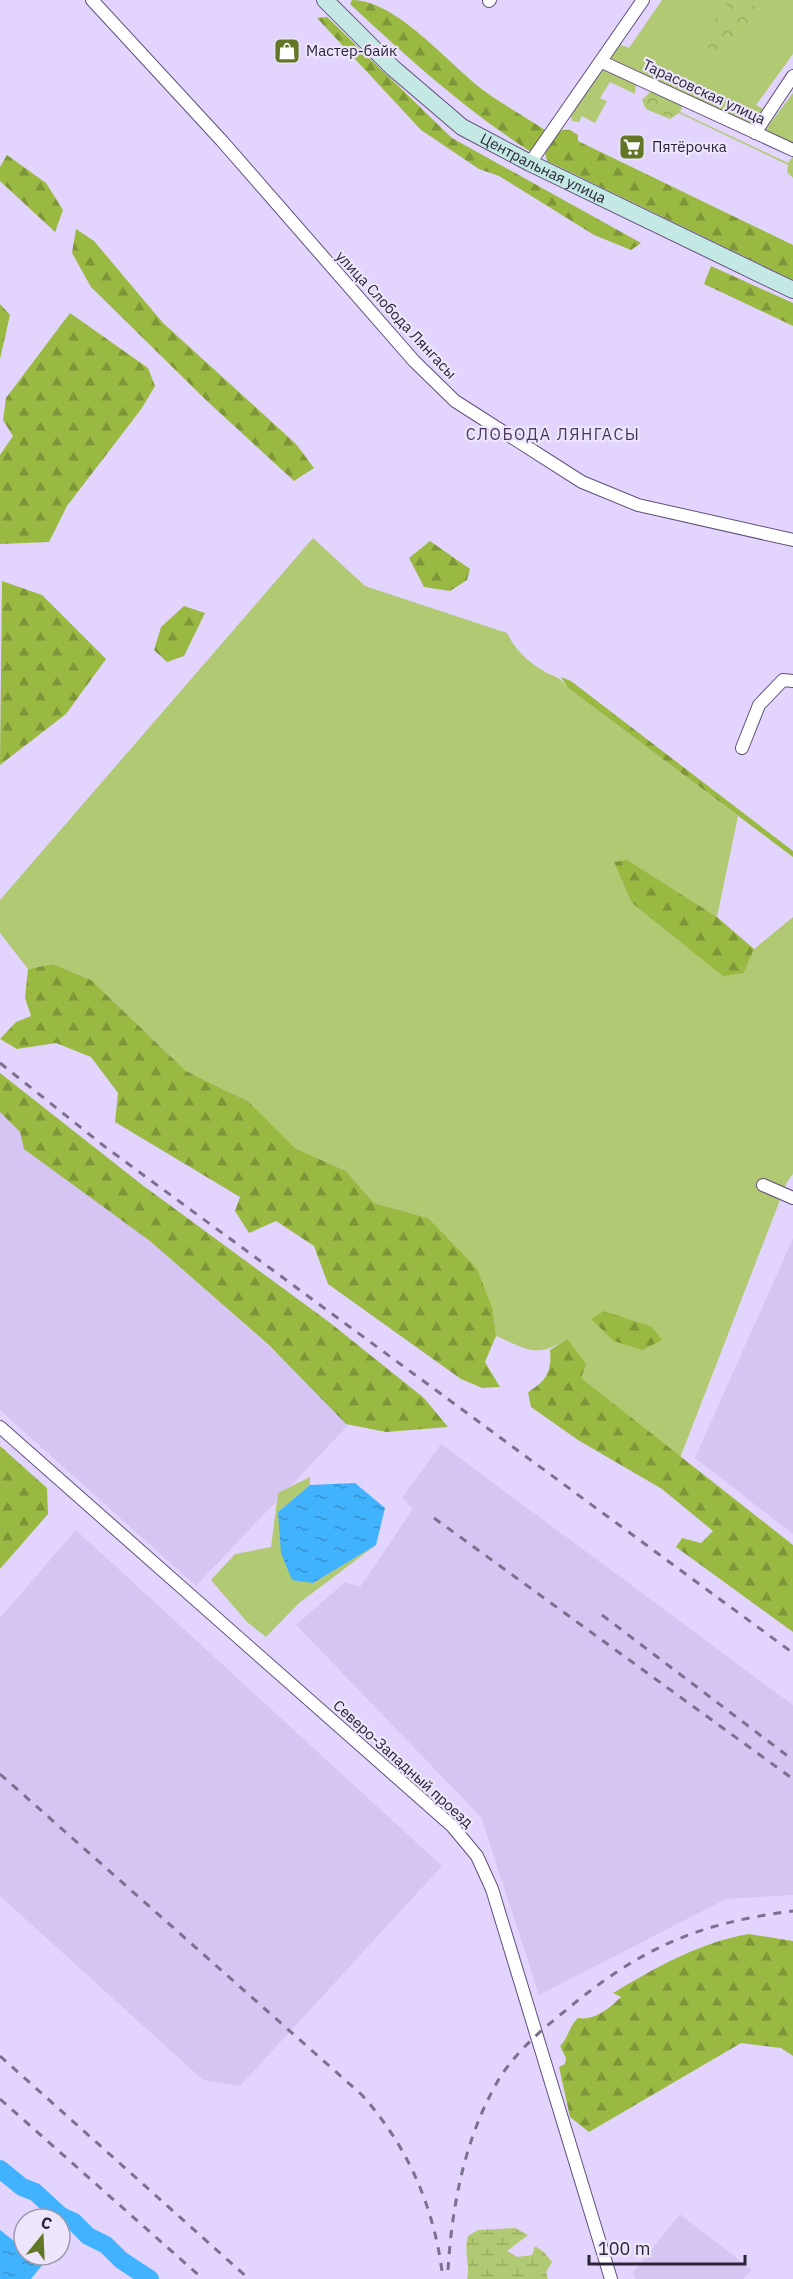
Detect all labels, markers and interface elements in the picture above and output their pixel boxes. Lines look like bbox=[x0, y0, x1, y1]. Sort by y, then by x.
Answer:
shop icon: Мастер-байк bbox=[272, 36, 302, 66]
place label: Мастер-байк bbox=[306, 41, 397, 60]
street label: Тарасовская улица bbox=[640, 55, 769, 128]
street label: Центральная улица bbox=[477, 128, 609, 207]
supermarket icon: Пятёрочка bbox=[617, 132, 647, 162]
place label: Пятёрочка bbox=[652, 137, 727, 156]
street label: улица Слобода Лянгасы bbox=[332, 247, 461, 383]
district label: СЛОБОДА ЛЯНГАСЫ bbox=[466, 424, 640, 444]
street label: Северо-Западный проезд bbox=[329, 1696, 477, 1832]
north arrow bbox=[12, 2207, 72, 2267]
text: С bbox=[39, 2212, 55, 2234]
scale bar bbox=[589, 2228, 745, 2266]
text: 100 m bbox=[598, 2237, 650, 2260]

